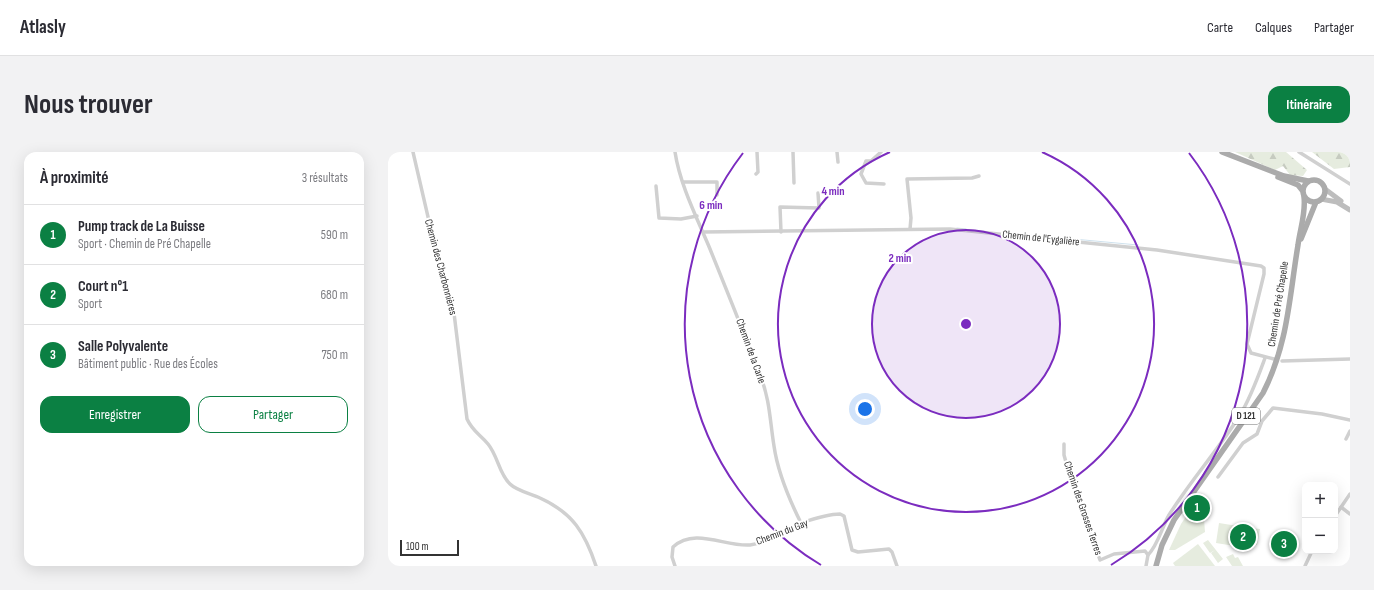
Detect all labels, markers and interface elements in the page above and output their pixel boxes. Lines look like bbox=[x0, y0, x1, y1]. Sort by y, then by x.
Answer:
text: Atlasly bbox=[20, 16, 66, 39]
text: Carte bbox=[1207, 19, 1233, 36]
text: Calques bbox=[1255, 19, 1292, 36]
text: Partager bbox=[1314, 19, 1354, 36]
button: Itinéraire bbox=[1268, 86, 1350, 123]
text: Nous trouver bbox=[24, 88, 153, 121]
text: À proximité bbox=[40, 168, 108, 188]
text: 3 résultats bbox=[302, 170, 348, 186]
text: 4 min bbox=[821, 184, 845, 199]
text: 6 min bbox=[699, 198, 723, 213]
text: Pump track de La Buisse bbox=[78, 217, 205, 236]
street label: Chemin des Charbonnières bbox=[422, 218, 460, 316]
text: 1 bbox=[50, 227, 56, 243]
text: 590 m bbox=[321, 227, 348, 243]
street label: Chemin de l'Eygalière bbox=[1002, 227, 1080, 249]
text: Sport · Chemin de Pré Chapelle bbox=[78, 236, 211, 252]
text: 2 min bbox=[889, 251, 911, 266]
street label: Chemin de Pré Chapelle bbox=[1265, 260, 1291, 348]
text: Court n°1 bbox=[78, 277, 128, 296]
text: 2 bbox=[50, 287, 56, 303]
text: 680 m bbox=[320, 287, 348, 303]
text: Sport bbox=[78, 296, 102, 312]
street label: Chemin de la Carle bbox=[733, 317, 769, 385]
centre of rings bbox=[959, 317, 973, 331]
text: Salle Polyvalente bbox=[78, 337, 168, 356]
text: 3 bbox=[50, 347, 56, 363]
text: 750 m bbox=[321, 347, 348, 363]
text: Bâtiment public · Rue des Écoles bbox=[78, 356, 218, 372]
button: Enregistrer bbox=[40, 396, 190, 433]
button: Partager bbox=[198, 396, 348, 433]
your location bbox=[855, 399, 875, 419]
road number: D 121 bbox=[1232, 408, 1260, 424]
street label: Chemin des Grosses Terres bbox=[1061, 459, 1105, 557]
map controls bbox=[1302, 482, 1338, 554]
button: + bbox=[1302, 482, 1338, 518]
pin: 1 bbox=[1184, 493, 1210, 523]
street label: Chemin du Gay bbox=[754, 516, 811, 548]
button: − bbox=[1302, 518, 1338, 554]
pin: 2 bbox=[1230, 522, 1256, 552]
pin: 3 bbox=[1271, 529, 1297, 559]
scale bar bbox=[400, 538, 459, 557]
text: 100 m bbox=[406, 540, 428, 553]

